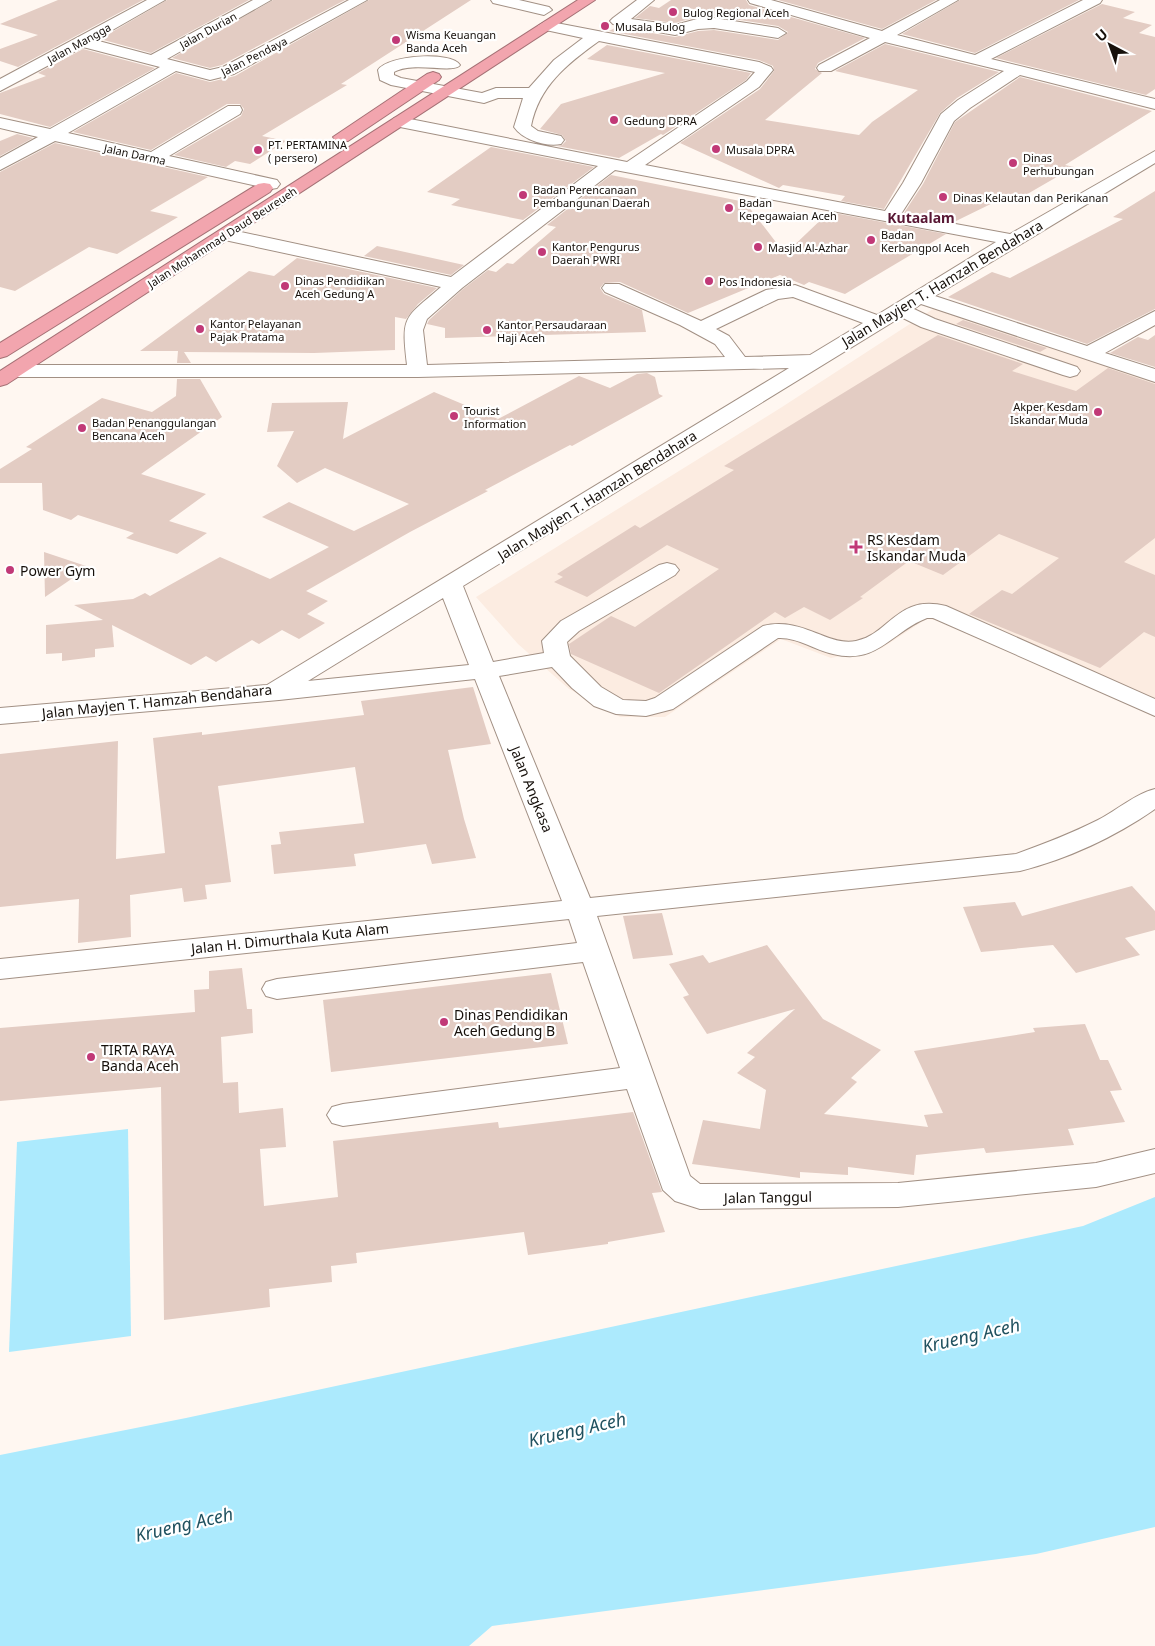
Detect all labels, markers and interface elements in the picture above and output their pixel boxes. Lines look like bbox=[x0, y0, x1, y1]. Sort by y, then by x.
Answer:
place label: Bulog Regional Aceh bbox=[683, 5, 789, 20]
marker: Bulog Regional Aceh bbox=[667, 6, 679, 18]
street label: Jalan Durian bbox=[176, 8, 239, 52]
street label: Jalan Mangga bbox=[44, 19, 113, 67]
place label: Musala Bulog bbox=[615, 19, 685, 34]
marker: Musala Bulog bbox=[599, 20, 611, 32]
north arrow bbox=[1085, 20, 1135, 70]
text: U bbox=[1091, 24, 1111, 45]
place label: Wisma Keuangan Banda Aceh bbox=[406, 27, 496, 55]
street label: Jalan Pendaya bbox=[218, 33, 290, 80]
marker: Wisma Keuangan Banda Aceh bbox=[390, 34, 402, 46]
place label: Gedung DPRA bbox=[624, 113, 698, 128]
marker: Gedung DPRA bbox=[608, 114, 620, 126]
place label: PT. PERTAMINA ( persero) bbox=[268, 137, 348, 165]
street label: Jalan Darma bbox=[102, 140, 167, 168]
place label: Musala DPRA bbox=[726, 142, 796, 157]
marker: Musala DPRA bbox=[710, 143, 722, 155]
marker: PT. PERTAMINA ( persero) bbox=[252, 144, 264, 156]
place label: Dinas Perhubungan bbox=[1023, 150, 1094, 178]
marker: Dinas Perhubungan bbox=[1007, 157, 1019, 169]
place label: Badan Perencanaan Pembangunan Daerah bbox=[533, 182, 650, 210]
street label: Jalan Mohammad Daud Beureueh bbox=[144, 183, 299, 291]
marker: Badan Perencanaan Pembangunan Daerah bbox=[517, 189, 529, 201]
place label: Dinas Kelautan dan Perikanan bbox=[953, 190, 1108, 205]
marker: Dinas Kelautan dan Perikanan bbox=[937, 191, 949, 203]
place label: Badan Kepegawaian Aceh bbox=[739, 195, 837, 223]
marker: Badan Kepegawaian Aceh bbox=[723, 202, 735, 214]
district label: Kutaalam bbox=[887, 208, 955, 227]
street label: Jalan Mayjen T. Hamzah Bendahara bbox=[836, 215, 1046, 352]
place label: Badan Kerbangpol Aceh bbox=[881, 227, 969, 255]
marker: Badan Kerbangpol Aceh bbox=[865, 234, 877, 246]
place label: Kantor Pengurus Daerah PWRI bbox=[552, 239, 640, 267]
place label: Masjid Al-Azhar bbox=[768, 240, 848, 255]
marker: Masjid Al-Azhar bbox=[752, 241, 764, 253]
marker: Kantor Pengurus Daerah PWRI bbox=[536, 246, 548, 258]
place label: Dinas Pendidikan Aceh Gedung A bbox=[295, 273, 385, 301]
place label: Pos Indonesia bbox=[719, 274, 792, 289]
marker: Pos Indonesia bbox=[703, 275, 715, 287]
marker: Dinas Pendidikan Aceh Gedung A bbox=[279, 280, 291, 292]
place label: Kantor Pelayanan Pajak Pratama bbox=[210, 316, 301, 344]
place label: Kantor Persaudaraan Haji Aceh bbox=[497, 317, 607, 345]
marker: Kantor Pelayanan Pajak Pratama bbox=[194, 323, 206, 335]
marker: Kantor Persaudaraan Haji Aceh bbox=[481, 324, 493, 336]
place label: Akper Kesdam Iskandar Muda bbox=[1010, 399, 1088, 427]
place label: Tourist Information bbox=[464, 403, 526, 431]
marker: Akper Kesdam Iskandar Muda bbox=[1092, 406, 1104, 418]
marker: Tourist Information bbox=[448, 410, 460, 422]
place label: Badan Penanggulangan Bencana Aceh bbox=[92, 415, 216, 443]
marker: Badan Penanggulangan Bencana Aceh bbox=[76, 422, 88, 434]
street label: Jalan Mayjen T. Hamzah Bendahara bbox=[492, 426, 700, 565]
place label: RS Kesdam Iskandar Muda bbox=[867, 530, 966, 565]
marker: RS Kesdam Iskandar Muda bbox=[849, 540, 863, 554]
place label: Power Gym bbox=[20, 561, 95, 580]
marker: Power Gym bbox=[4, 564, 16, 576]
street label: Jalan Mayjen T. Hamzah Bendahara bbox=[39, 679, 273, 723]
street label: Jalan Angkasa bbox=[505, 741, 558, 835]
street label: Jalan H. Dimurthala Kuta Alam bbox=[188, 918, 390, 958]
place label: Dinas Pendidikan Aceh Gedung B bbox=[454, 1005, 568, 1040]
marker: Dinas Pendidikan Aceh Gedung B bbox=[438, 1016, 450, 1028]
place label: TIRTA RAYA Banda Aceh bbox=[101, 1040, 179, 1075]
marker: TIRTA RAYA Banda Aceh bbox=[85, 1051, 97, 1063]
street label: Jalan Tanggul bbox=[722, 1187, 812, 1207]
water label: Krueng Aceh bbox=[920, 1312, 1022, 1358]
water label: Krueng Aceh bbox=[526, 1406, 628, 1452]
water label: Krueng Aceh bbox=[133, 1501, 235, 1547]

